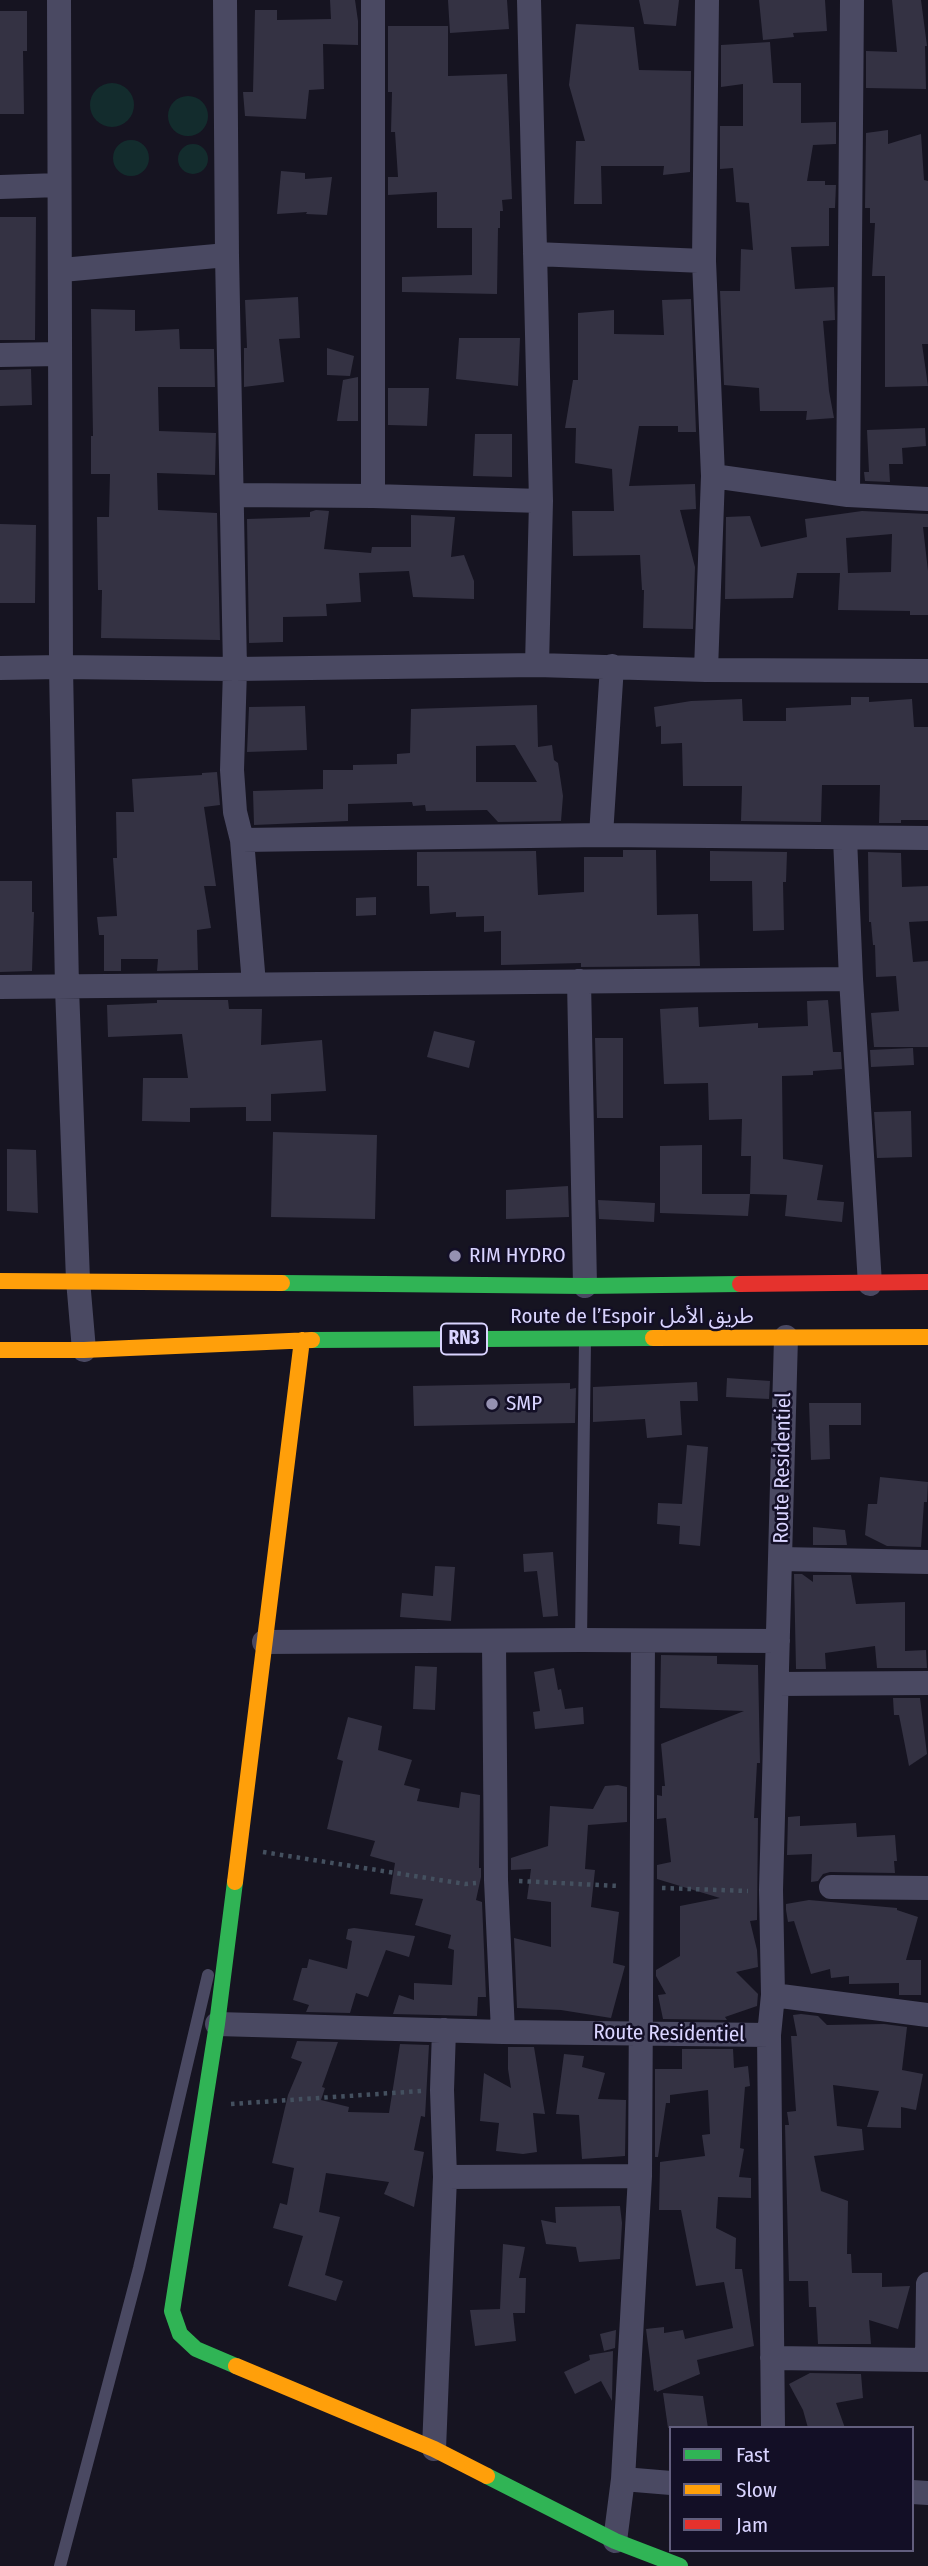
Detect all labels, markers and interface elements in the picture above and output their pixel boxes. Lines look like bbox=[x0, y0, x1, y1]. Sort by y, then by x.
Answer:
place label: RIM HYDRO bbox=[469, 1243, 566, 1269]
marker: RIM HYDRO bbox=[447, 1248, 463, 1264]
street label: Route de l’Espoir طريق الأمل bbox=[510, 1304, 754, 1330]
road number: RN3 bbox=[441, 1324, 487, 1354]
place label: SMP bbox=[506, 1391, 542, 1417]
street label: Route Residentiel bbox=[769, 1392, 797, 1544]
marker: SMP bbox=[484, 1396, 500, 1412]
street label: Route Residentiel bbox=[593, 2020, 745, 2048]
legend bbox=[669, 2426, 914, 2552]
text: Fast bbox=[736, 2442, 770, 2468]
text: Slow bbox=[736, 2477, 777, 2503]
text: Jam bbox=[736, 2512, 768, 2538]

